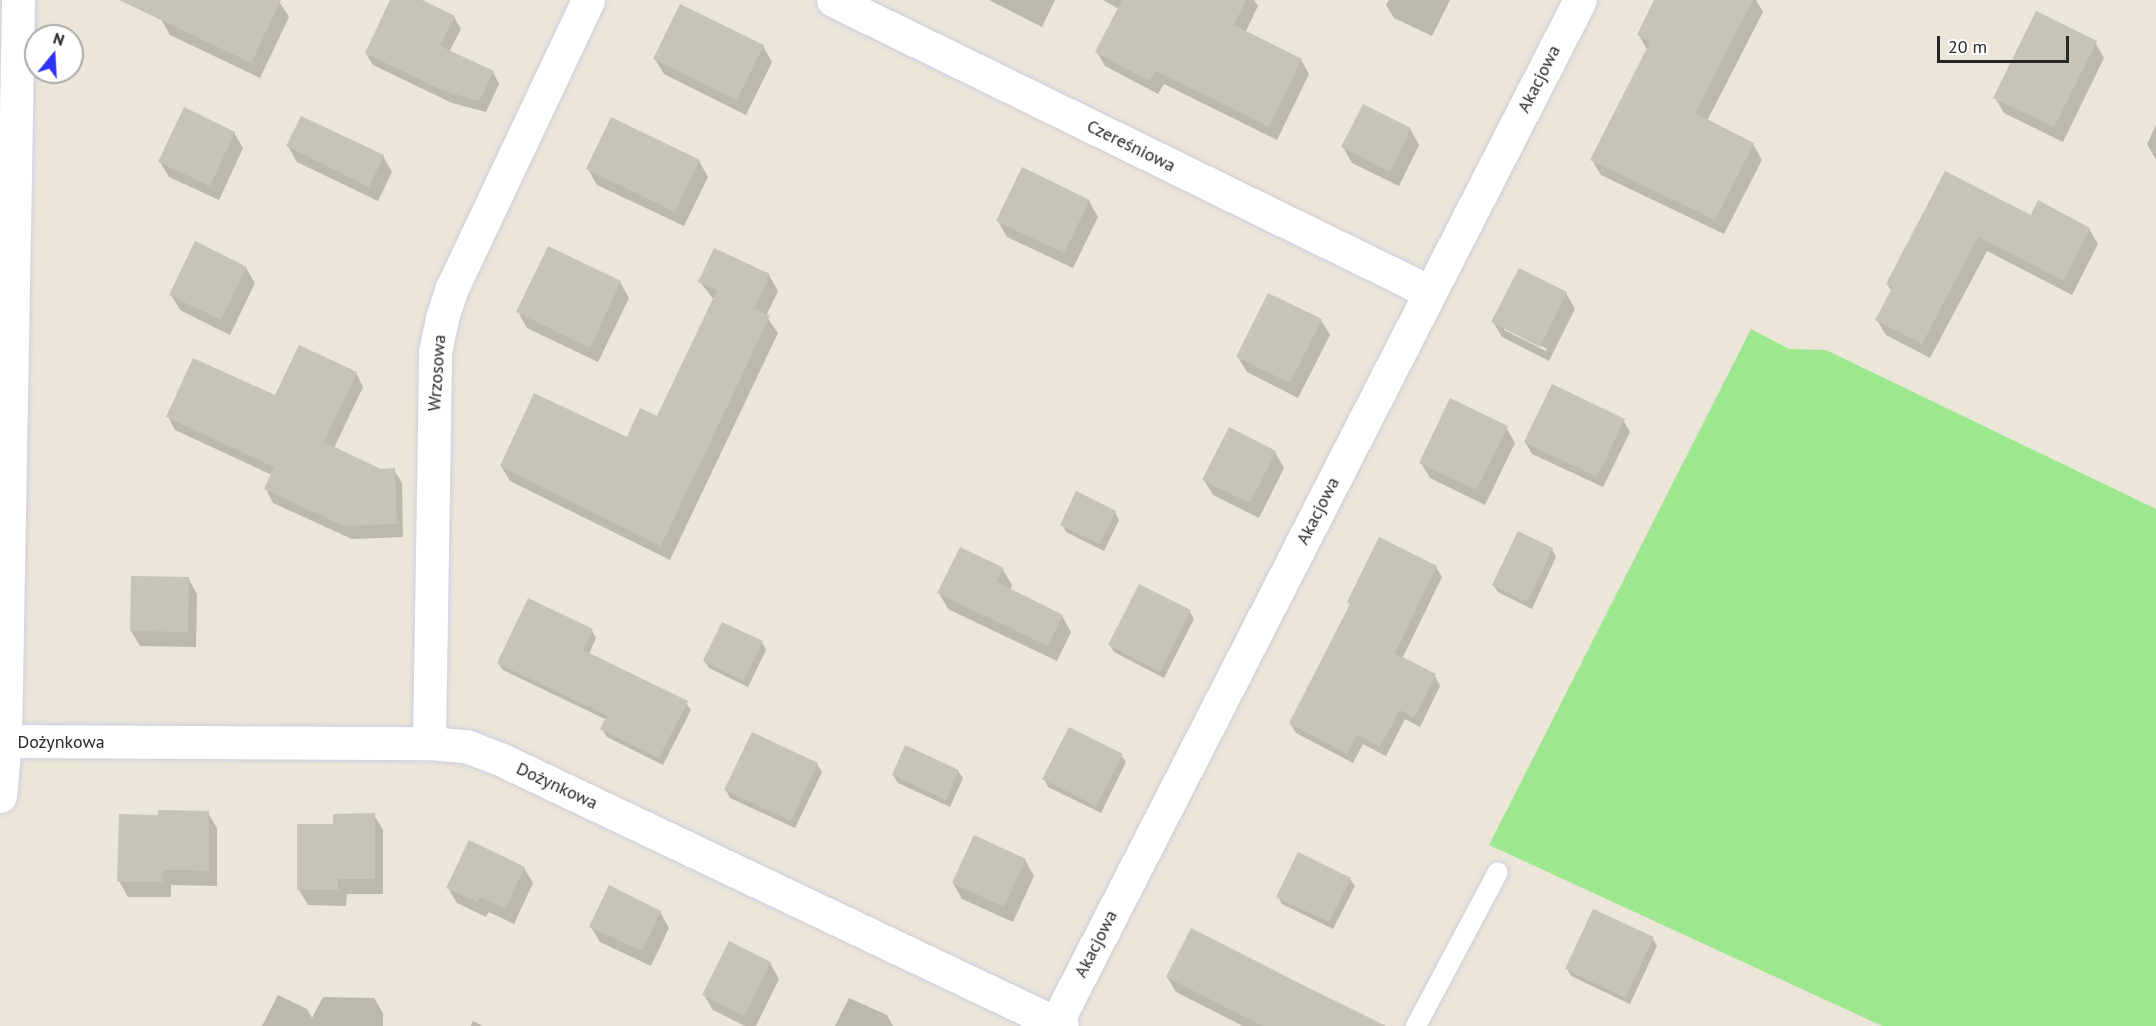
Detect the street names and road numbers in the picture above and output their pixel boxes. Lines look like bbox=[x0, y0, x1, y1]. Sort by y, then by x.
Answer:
street label: Akacjowa bbox=[1513, 42, 1565, 116]
street label: Czereśniowa bbox=[1083, 115, 1179, 177]
street label: Wrzosowa bbox=[424, 334, 450, 412]
street label: Akacjowa bbox=[1292, 474, 1344, 548]
street label: Dożynkowa bbox=[17, 731, 105, 753]
street label: Dożynkowa bbox=[513, 758, 601, 814]
street label: Akacjowa bbox=[1070, 907, 1122, 981]

